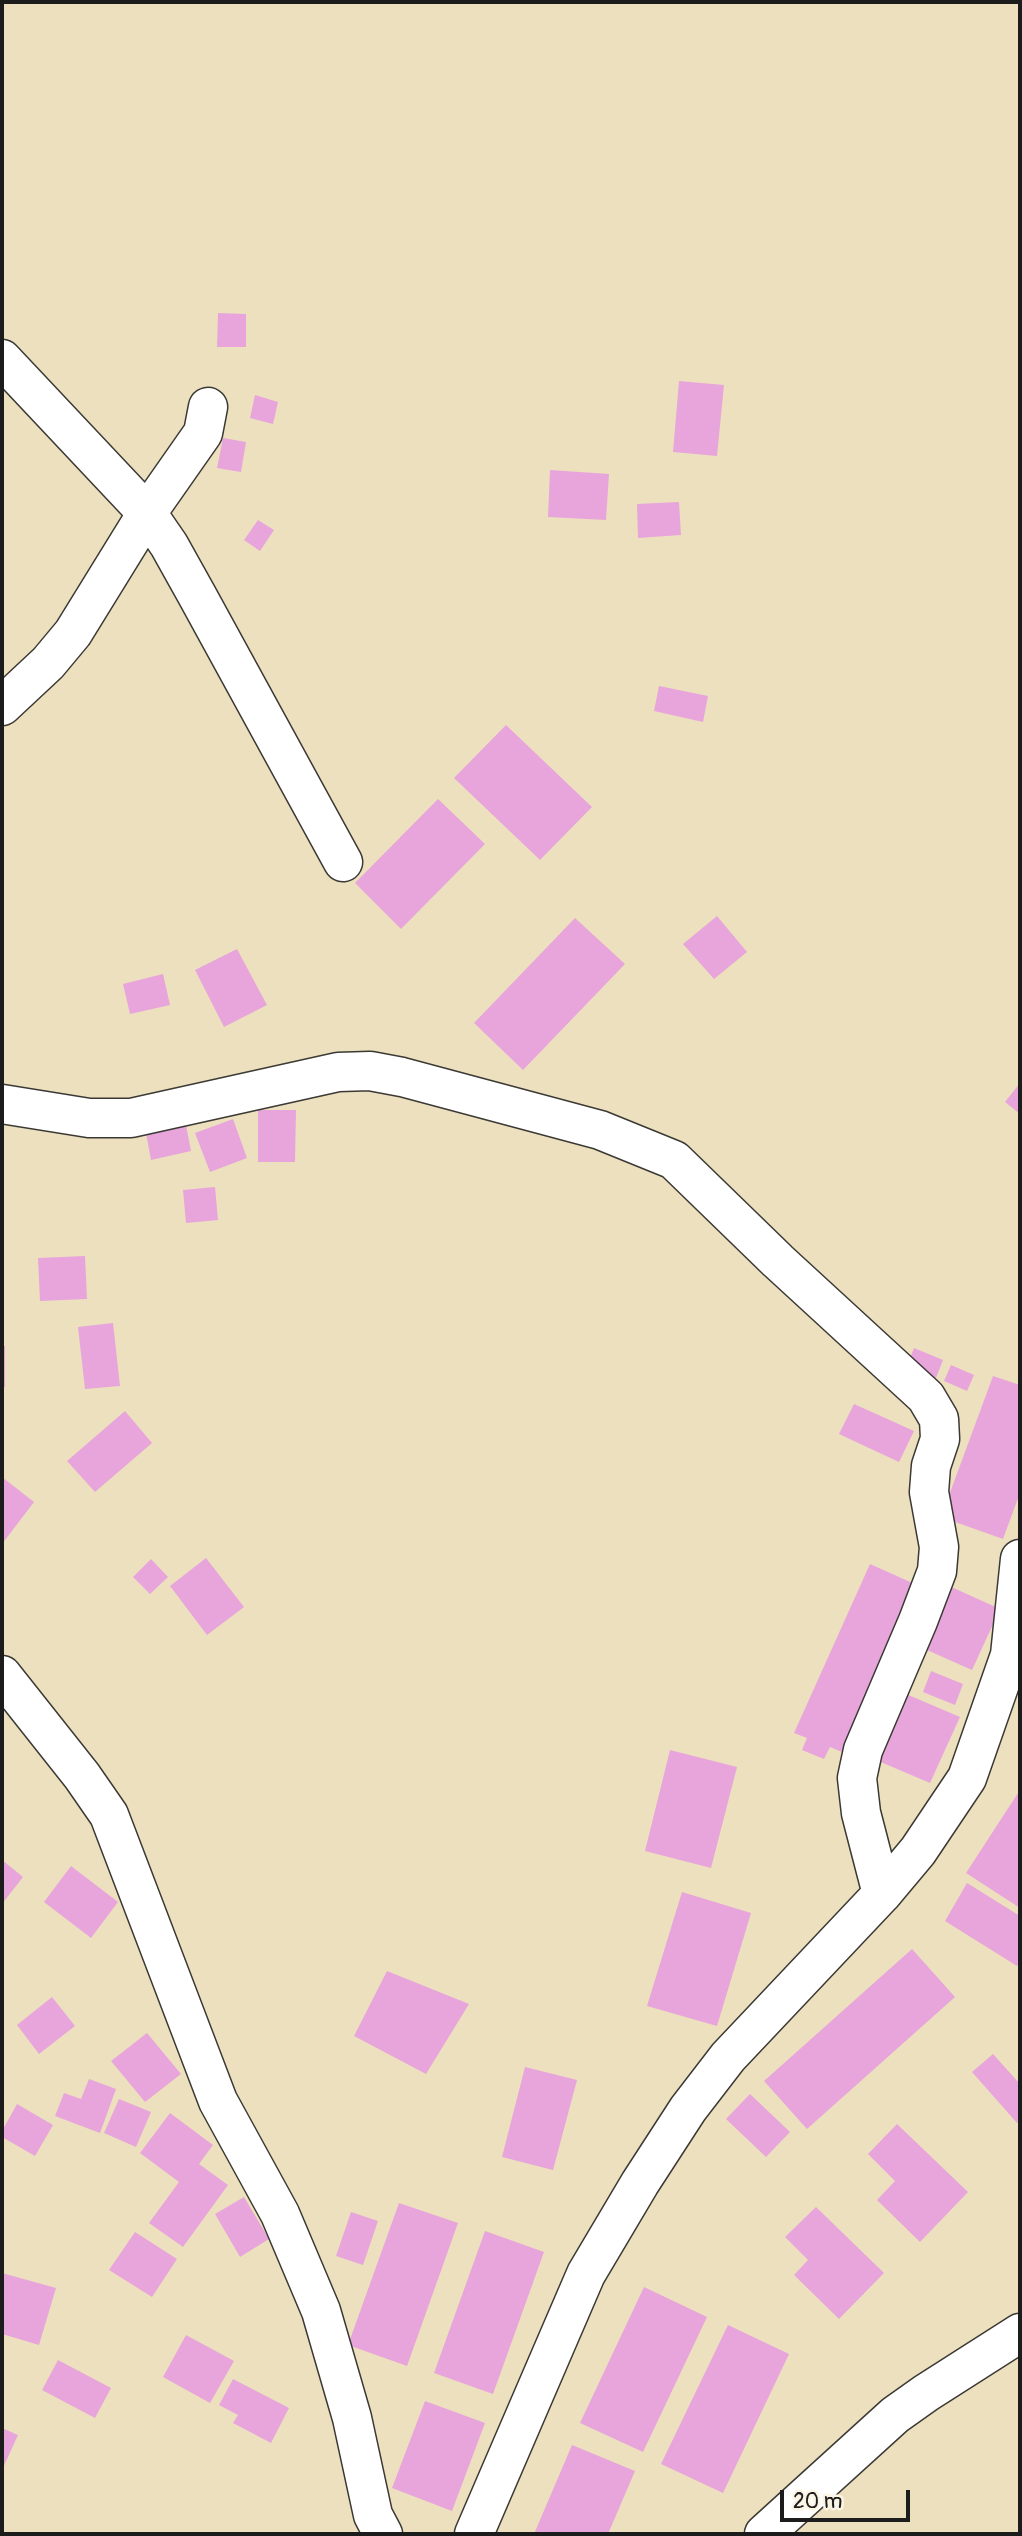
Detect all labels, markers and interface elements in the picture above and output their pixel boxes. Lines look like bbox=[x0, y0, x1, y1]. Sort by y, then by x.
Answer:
scale bar bbox=[784, 2476, 914, 2520]
text: 20 m bbox=[793, 2488, 842, 2515]

